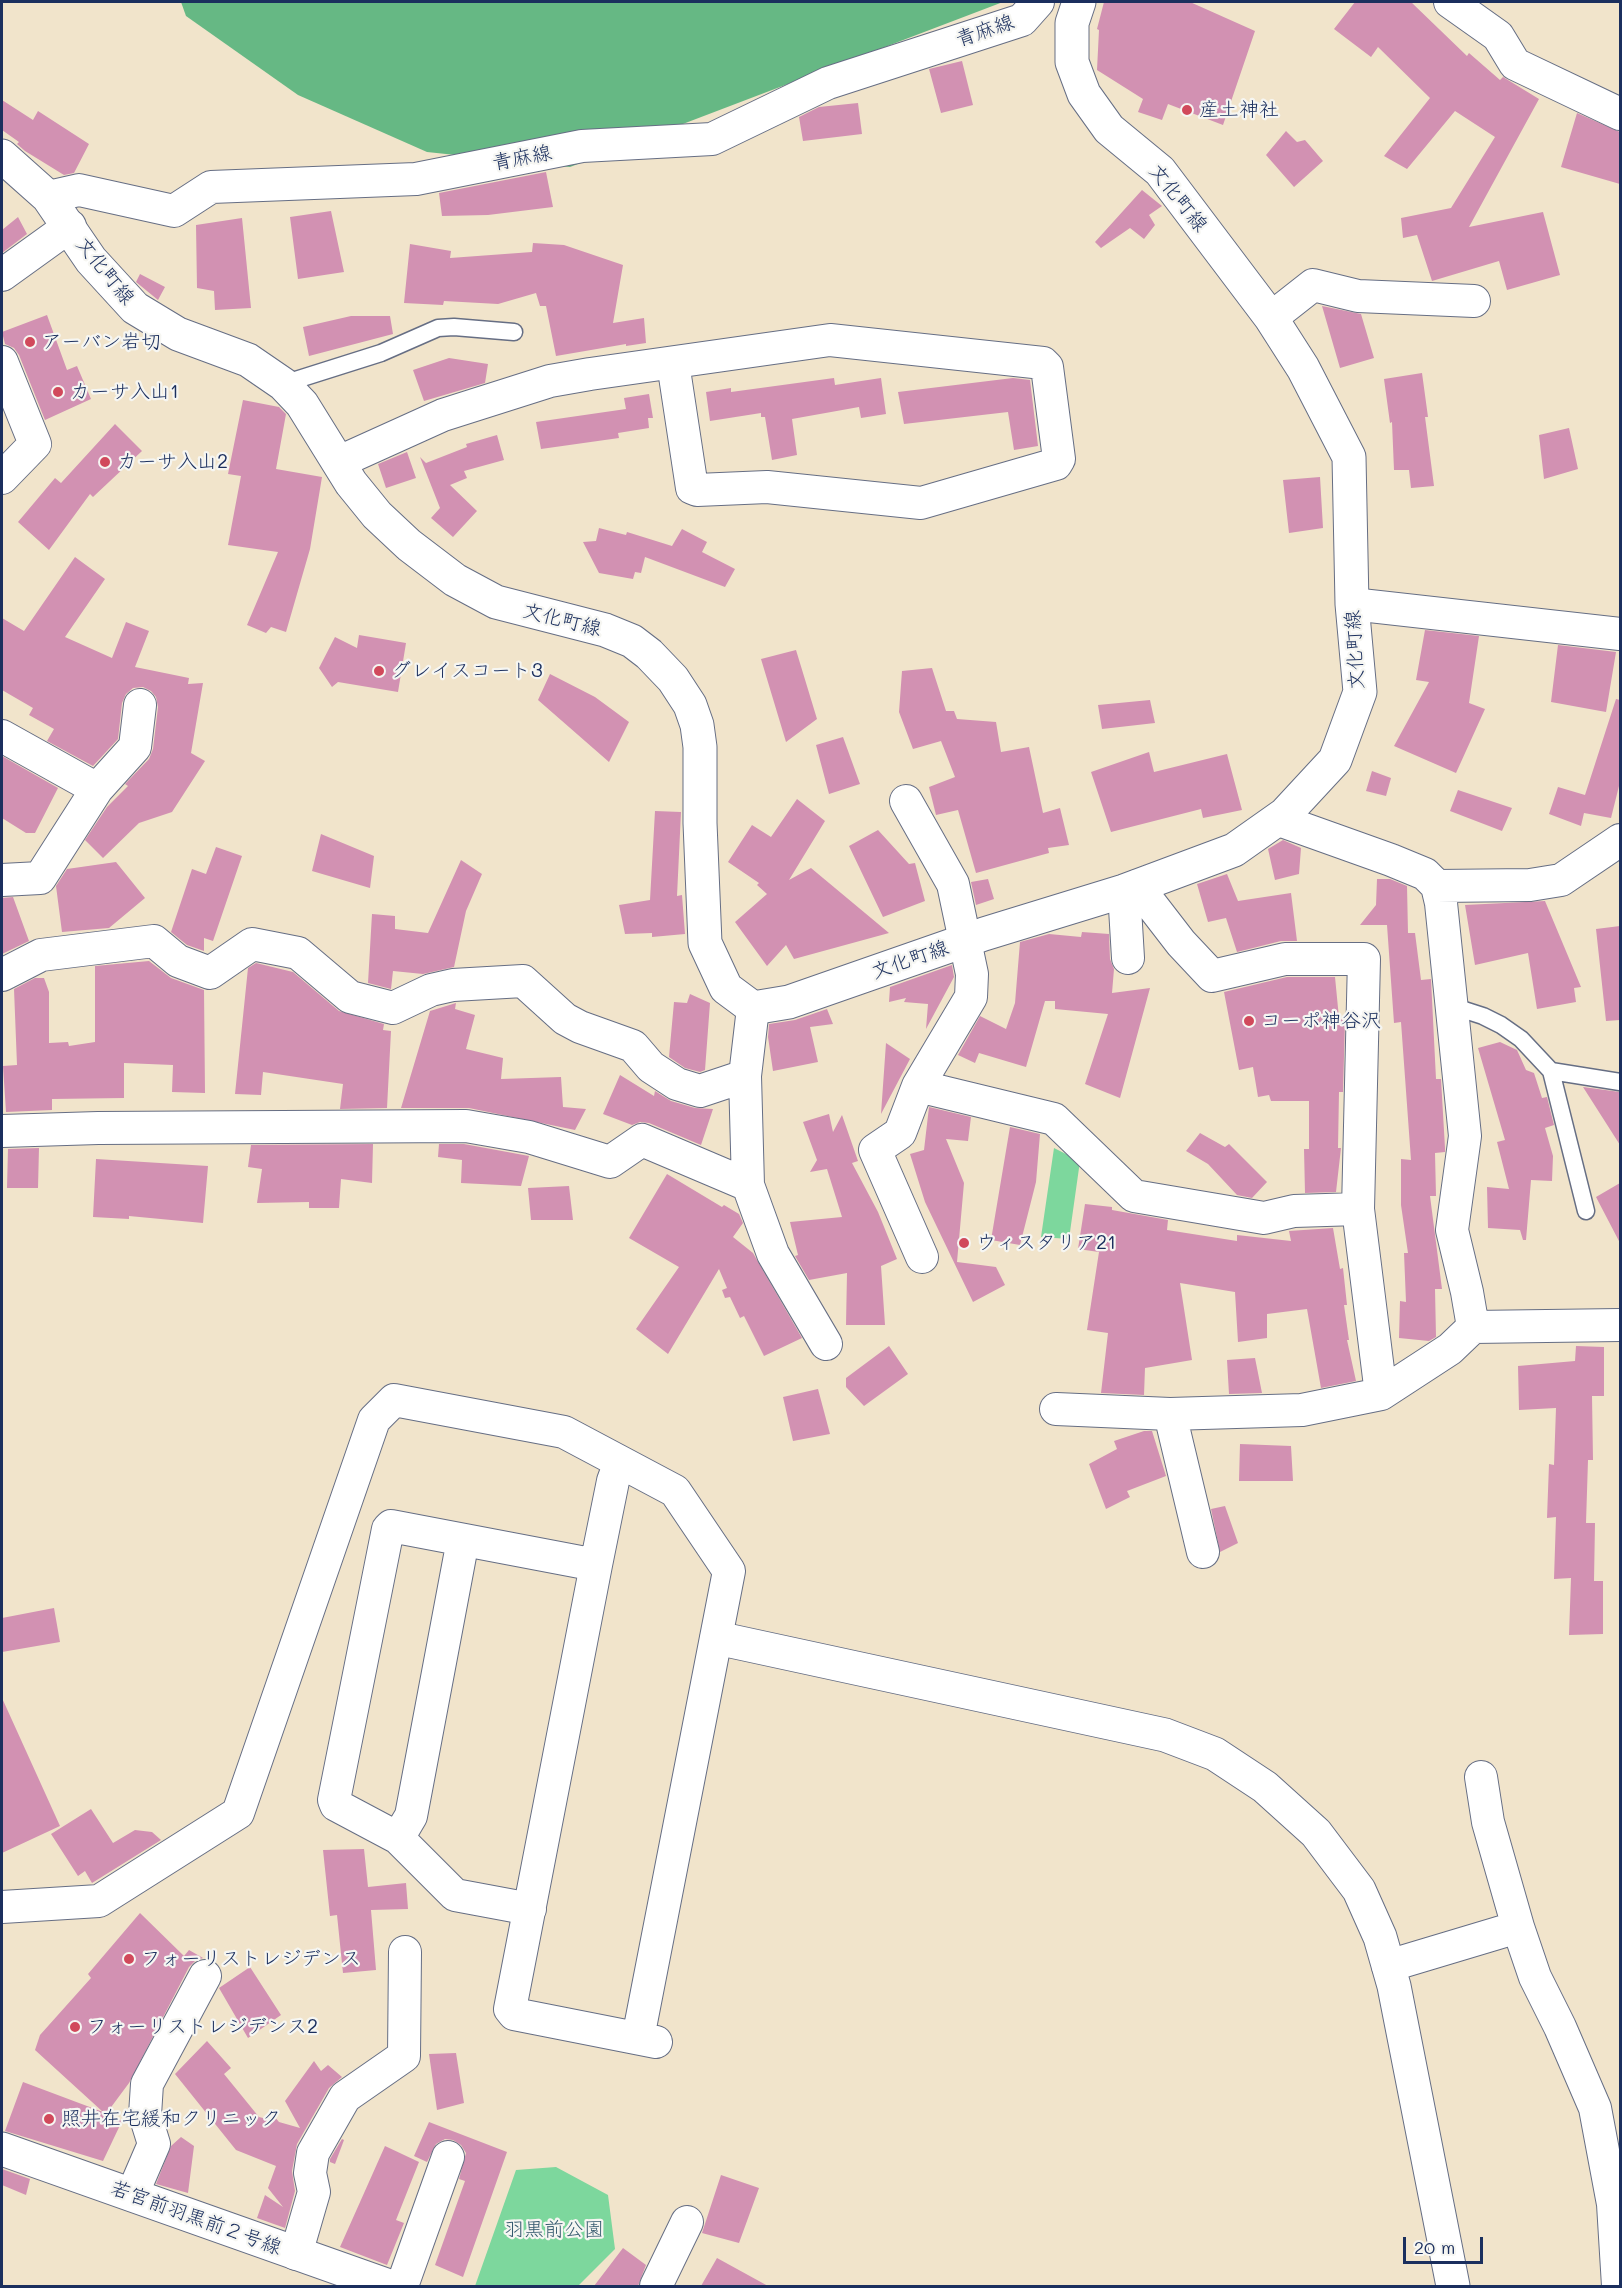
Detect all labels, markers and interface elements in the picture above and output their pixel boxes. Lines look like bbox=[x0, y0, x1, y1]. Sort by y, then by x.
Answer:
street label: 青麻線 bbox=[953, 10, 1017, 52]
place label: 産土神社 bbox=[1199, 98, 1279, 122]
marker: 産土神社 bbox=[1180, 103, 1194, 117]
street label: 青麻線 bbox=[490, 140, 554, 176]
street label: 文化町線 bbox=[1144, 159, 1212, 237]
street label: 文化町線 bbox=[71, 232, 139, 310]
place label: アーバン岩切 bbox=[42, 330, 161, 354]
marker: アーバン岩切 bbox=[23, 335, 37, 349]
place label: カーサ入山1 bbox=[70, 380, 179, 404]
marker: カーサ入山1 bbox=[51, 385, 65, 399]
place label: カーサ入山2 bbox=[117, 450, 228, 474]
marker: カーサ入山2 bbox=[98, 455, 112, 469]
street label: 文化町線 bbox=[520, 599, 604, 641]
street label: 文化町線 bbox=[1341, 609, 1369, 691]
place label: グレイスコート3 bbox=[391, 659, 543, 683]
marker: グレイスコート3 bbox=[372, 664, 386, 678]
street label: 文化町線 bbox=[868, 936, 952, 984]
place label: コーポ神谷沢 bbox=[1261, 1009, 1381, 1033]
marker: コーポ神谷沢 bbox=[1242, 1014, 1256, 1028]
place label: ウィスタリア21 bbox=[976, 1231, 1116, 1255]
marker: ウィスタリア21 bbox=[957, 1236, 971, 1250]
place label: フォーリストレジデンス bbox=[141, 1947, 361, 1971]
marker: フォーリストレジデンス bbox=[122, 1952, 136, 1966]
place label: フォーリストレジデンス2 bbox=[87, 2015, 318, 2039]
marker: フォーリストレジデンス2 bbox=[68, 2020, 82, 2034]
place label: 照井在宅緩和クリニック bbox=[61, 2107, 281, 2131]
marker: 照井在宅緩和クリニック bbox=[42, 2112, 56, 2126]
street label: 若宮前羽黒前２号線 bbox=[107, 2176, 285, 2260]
park label: 羽黒前公園 bbox=[504, 2218, 604, 2242]
scale bar bbox=[1406, 2225, 1486, 2263]
text: 20 m bbox=[1414, 2235, 1455, 2259]

